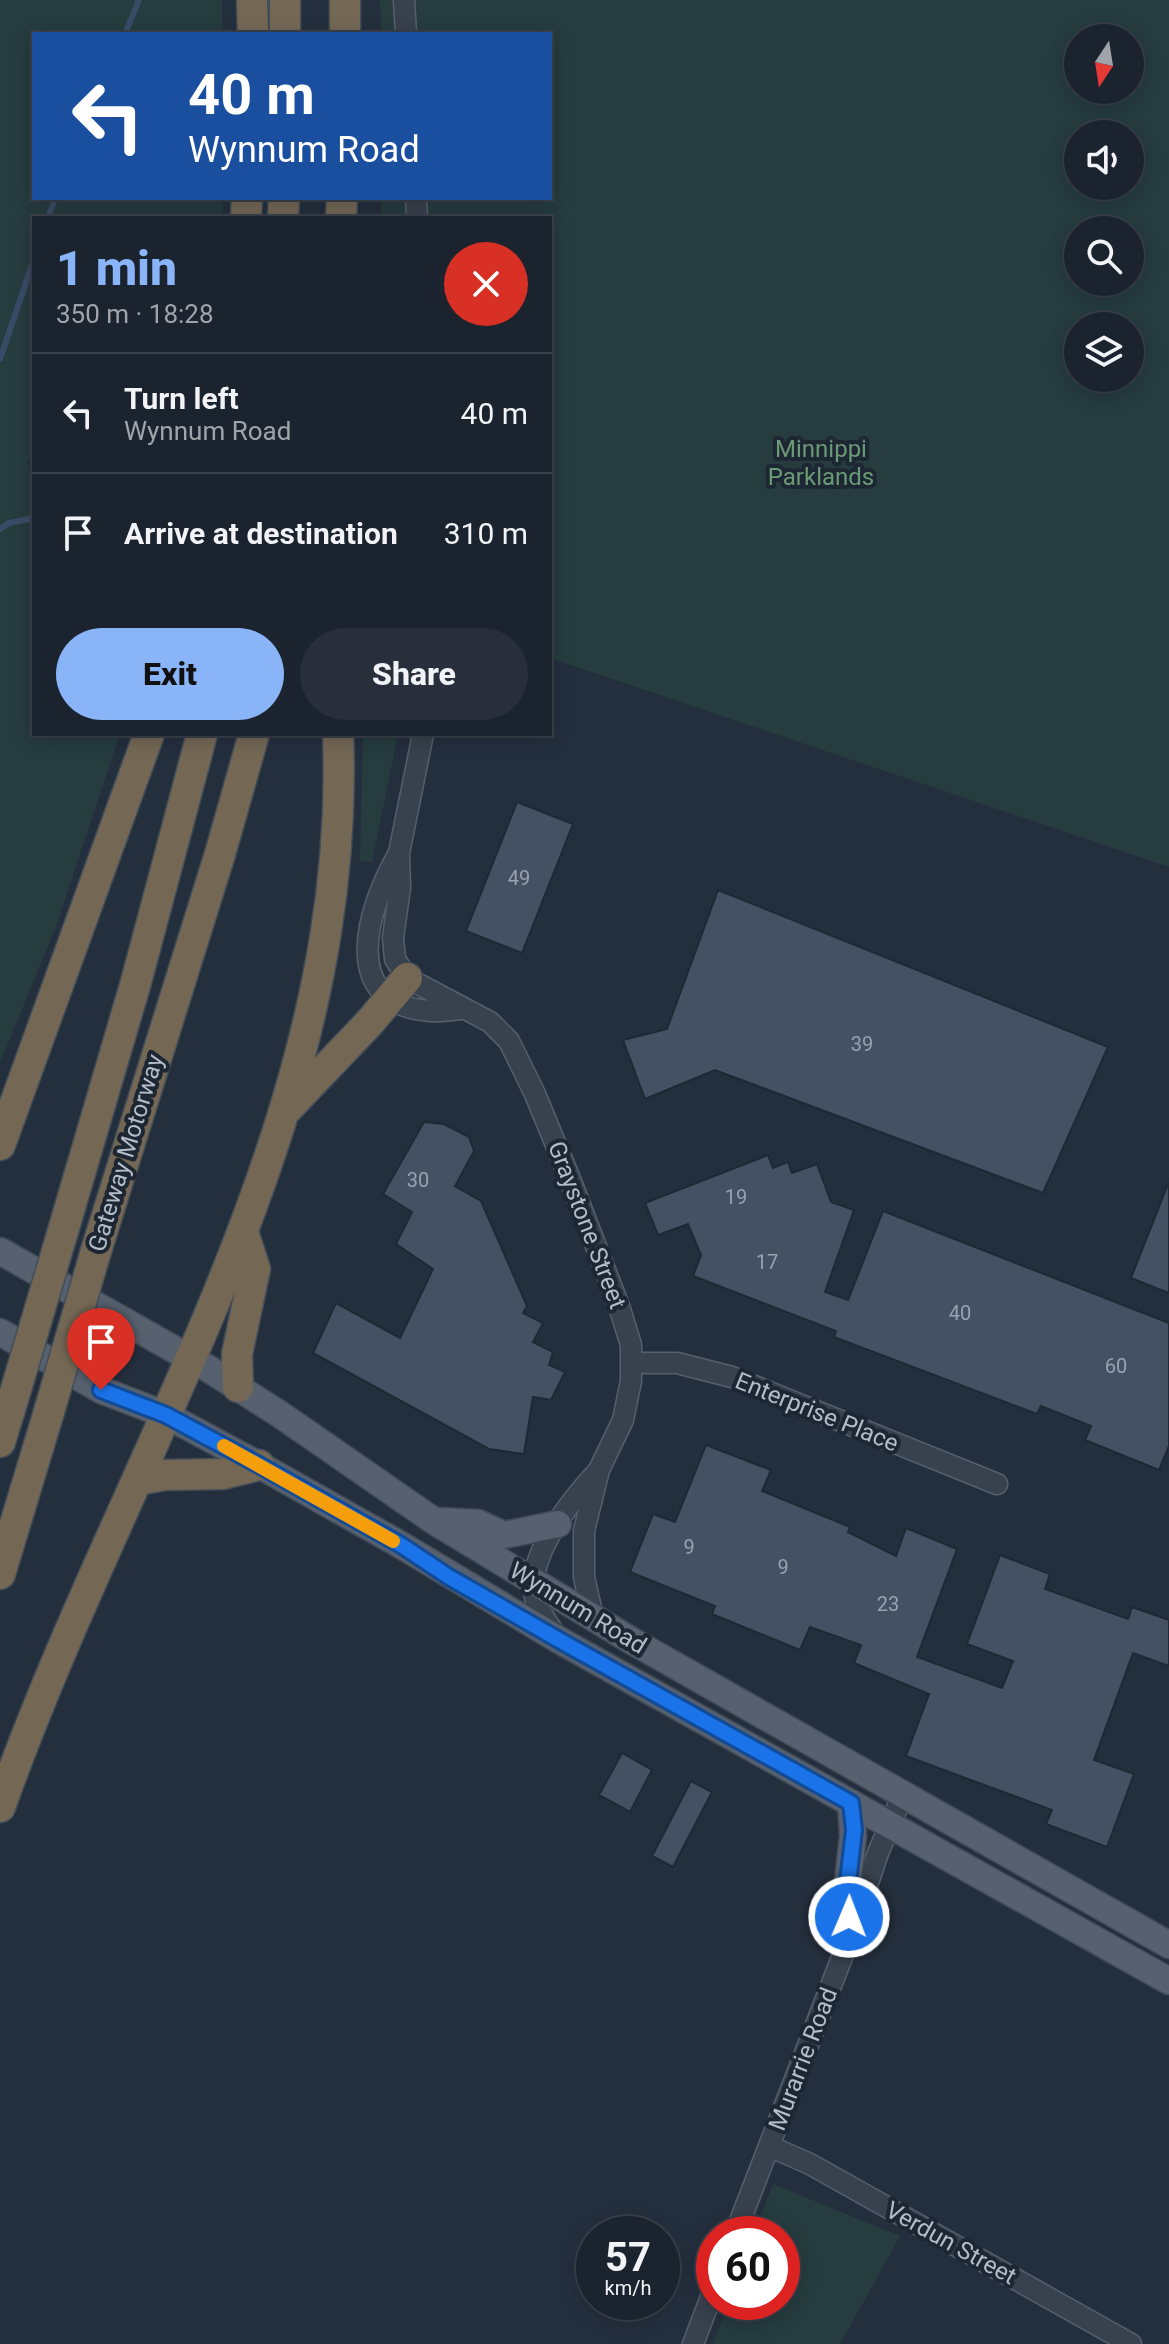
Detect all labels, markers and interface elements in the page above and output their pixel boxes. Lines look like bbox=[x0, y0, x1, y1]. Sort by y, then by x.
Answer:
north arrow bbox=[1064, 24, 1144, 104]
map controls bbox=[1064, 24, 1144, 392]
text: 40 m bbox=[188, 62, 315, 128]
icon: left bbox=[56, 64, 160, 168]
button: sound bbox=[1064, 120, 1144, 200]
text: Wynnum Road bbox=[188, 129, 420, 171]
button: search bbox=[1064, 216, 1144, 296]
text: 1 min bbox=[56, 240, 177, 297]
button: close bbox=[444, 242, 528, 326]
text: 350 m · 18:28 bbox=[56, 299, 214, 329]
button: layers bbox=[1064, 312, 1144, 392]
text: Turn left bbox=[124, 381, 239, 416]
icon: left bbox=[56, 391, 100, 435]
text: 40 m bbox=[461, 396, 528, 431]
text: Wynnum Road bbox=[124, 416, 291, 446]
park label: Minnippi Parklands bbox=[768, 435, 874, 491]
icon: arrive bbox=[56, 511, 100, 555]
text: Arrive at destination bbox=[124, 516, 398, 551]
text: 310 m bbox=[444, 516, 528, 551]
button: Exit bbox=[56, 628, 284, 720]
button: Share bbox=[300, 628, 528, 720]
house number: 49 bbox=[508, 866, 530, 890]
house number: 39 bbox=[851, 1032, 873, 1056]
street label: Gateway Motorway bbox=[83, 1050, 170, 1255]
street label: Graystone Street bbox=[542, 1137, 632, 1313]
house number: 30 bbox=[407, 1168, 429, 1192]
house number: 19 bbox=[725, 1185, 747, 1209]
house number: 17 bbox=[756, 1250, 778, 1274]
house number: 40 bbox=[949, 1301, 971, 1325]
pin bbox=[67, 1308, 135, 1390]
icon: arrive bbox=[79, 1320, 123, 1364]
house number: 60 bbox=[1105, 1354, 1127, 1378]
street label: Enterprise Place bbox=[731, 1367, 903, 1457]
house number: 9 bbox=[683, 1535, 695, 1559]
house number: 9 bbox=[777, 1555, 789, 1579]
street label: Wynnum Road bbox=[505, 1556, 651, 1660]
house number: 23 bbox=[877, 1592, 899, 1616]
position arrow bbox=[807, 1875, 891, 1959]
street label: Murarrie Road bbox=[763, 1984, 843, 2134]
street label: Verdun Street bbox=[881, 2196, 1021, 2290]
speed limit sign: 60 bbox=[696, 2216, 800, 2320]
text: 57 bbox=[605, 2234, 651, 2281]
text: km/h bbox=[605, 2276, 651, 2300]

